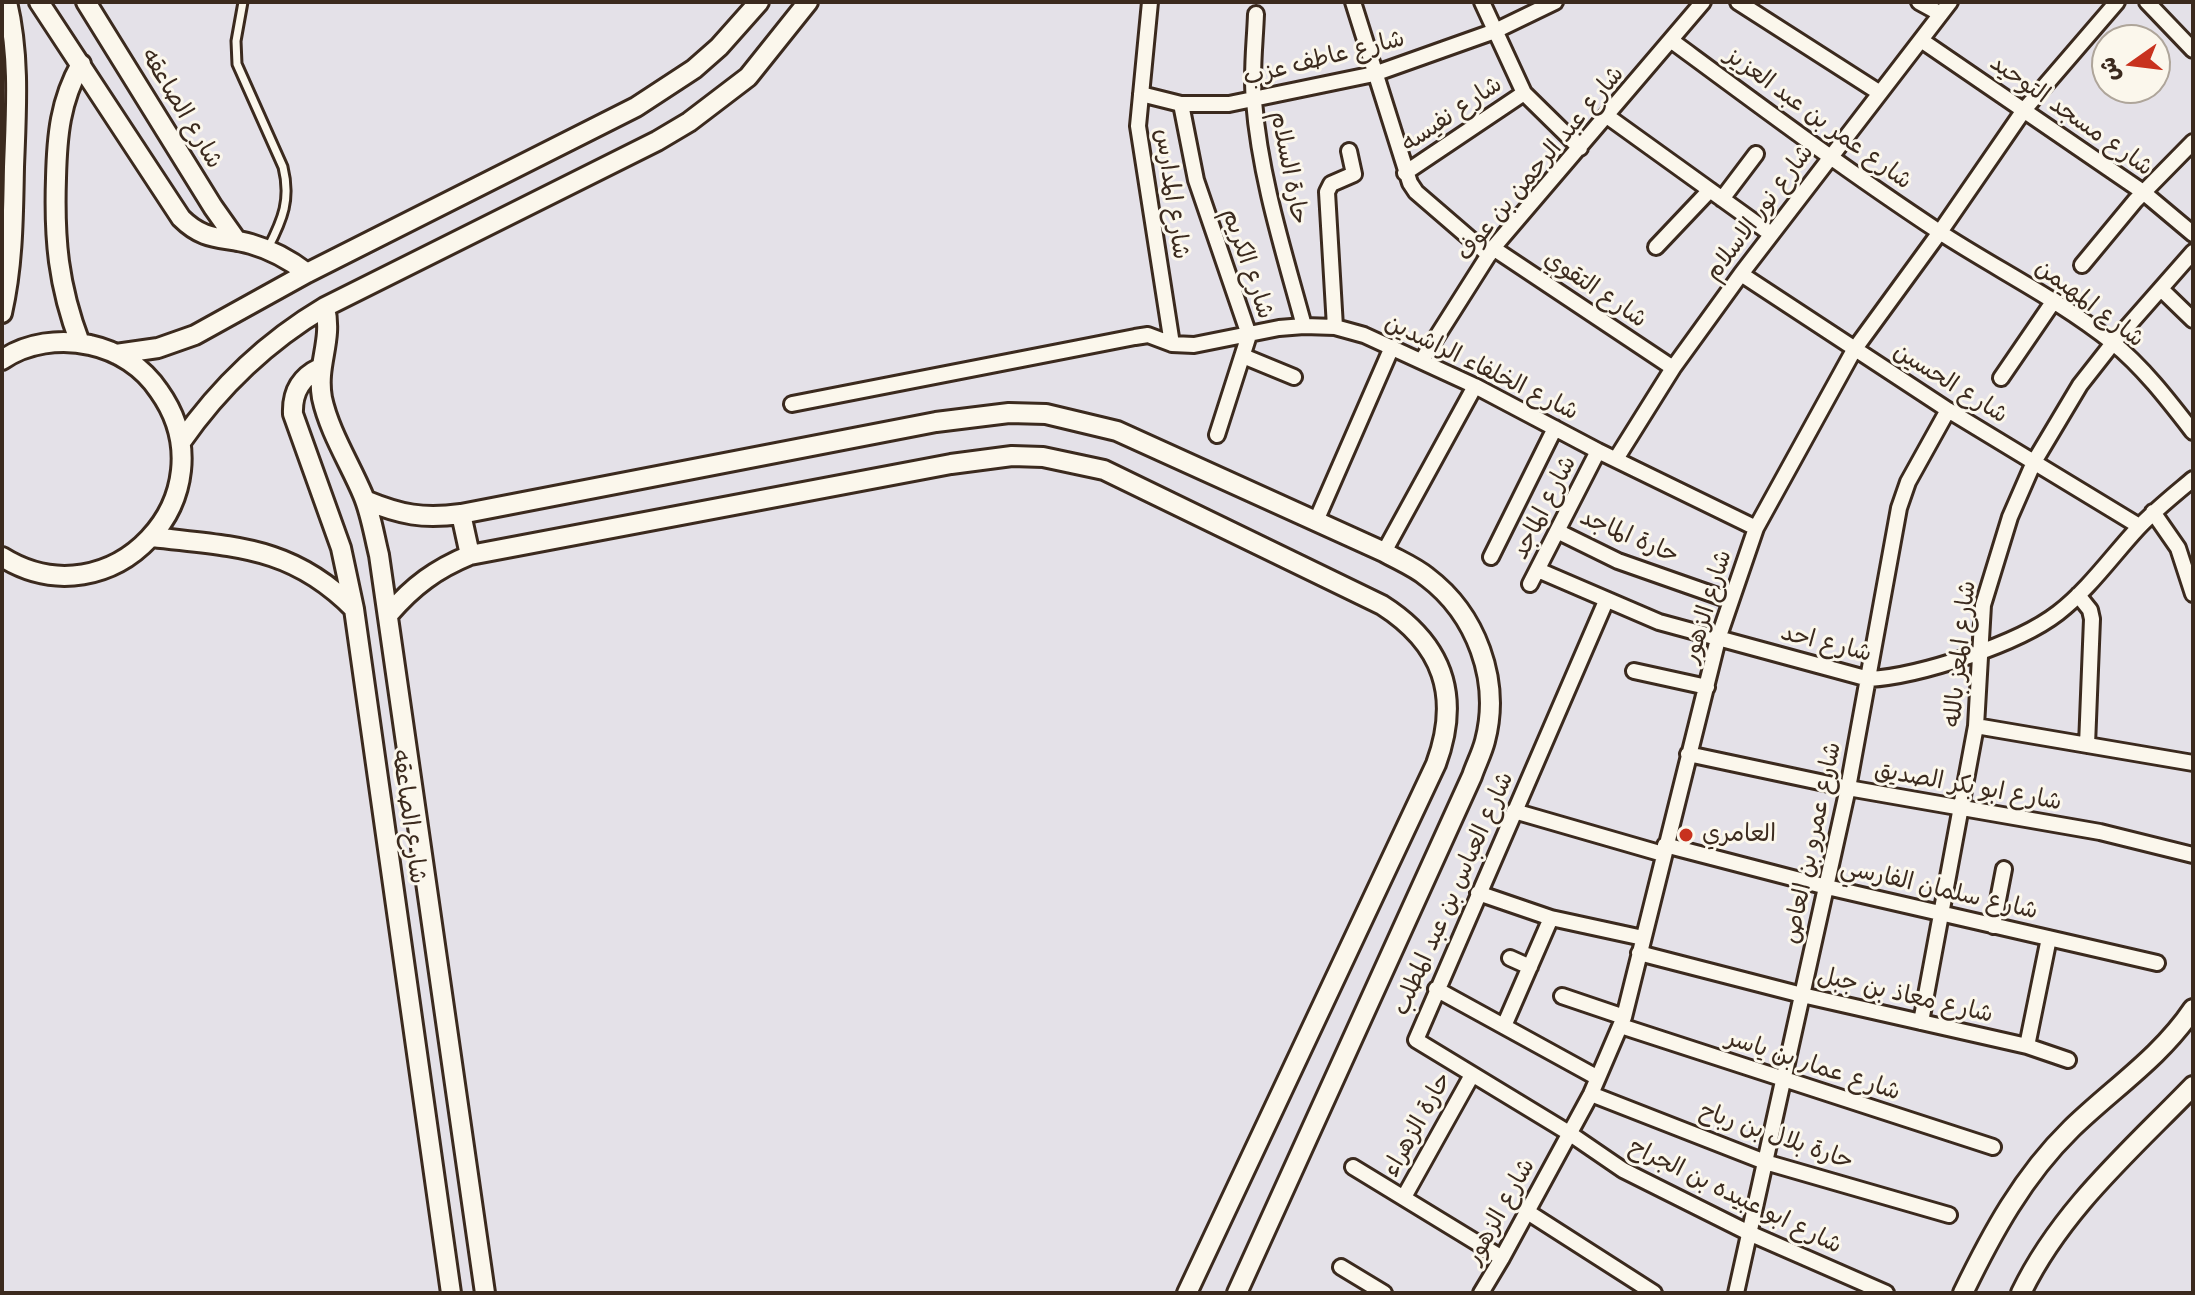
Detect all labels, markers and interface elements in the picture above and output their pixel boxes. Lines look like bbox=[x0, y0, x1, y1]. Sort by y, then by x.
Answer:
north arrow bbox=[2091, 24, 2171, 104]
street label: شارع عاطف عزب bbox=[1240, 25, 1408, 93]
street label: شارع عمر بن عبد العزيز bbox=[1719, 42, 1917, 196]
street label: شارع الصاعقه bbox=[134, 44, 228, 174]
street label: شارع مسجد التوحيد bbox=[1984, 49, 2158, 183]
street label: شارع عبد الرحمن بن عوف bbox=[1451, 61, 1631, 267]
street label: شارع نفيسه bbox=[1396, 71, 1508, 159]
street label: حارة السلام bbox=[1263, 109, 1313, 227]
street label: شارع المدارس bbox=[1148, 127, 1194, 261]
street label: شارع نور الاسلام bbox=[1699, 139, 1821, 287]
street label: شارع الكريم bbox=[1215, 205, 1279, 323]
street label: شارع التقوي bbox=[1538, 245, 1652, 335]
street label: شارع المهيمن bbox=[2029, 254, 2149, 354]
street label: شارع الخلفاء الراشدين bbox=[1379, 309, 1583, 427]
street label: شارع الحسين bbox=[1887, 337, 2013, 431]
street label: شارع الماجد bbox=[1507, 451, 1583, 565]
street label: حارة الماجد bbox=[1575, 503, 1683, 571]
street label: شارع الزهور bbox=[1677, 547, 1739, 667]
street label: شارع المعز بالله bbox=[1939, 579, 1983, 729]
street label: شارع احد bbox=[1778, 619, 1874, 669]
street label: شارع عمرو بن العاص bbox=[1778, 739, 1848, 947]
street label: شارع الصاعقه bbox=[384, 748, 432, 886]
street label: شارع ابو بكر الصديق bbox=[1872, 756, 2064, 818]
street label: شارع العباس بن عبد المطلب bbox=[1387, 768, 1521, 1020]
place label: العامري bbox=[1702, 821, 1776, 849]
marker: العامري bbox=[1677, 826, 1695, 844]
street label: شارع سلمان الفارسي bbox=[1837, 853, 2041, 927]
street label: شارع معاذ بن جبل bbox=[1814, 962, 1996, 1030]
street label: شارع عمار بن ياسر bbox=[1722, 1024, 1904, 1108]
street label: حارة الزهراء bbox=[1377, 1068, 1459, 1182]
street label: حارة بلال بن رباح bbox=[1695, 1097, 1857, 1177]
street label: شارع ابو عبيده بن الجراح bbox=[1624, 1133, 1846, 1261]
street label: شارع الزهور bbox=[1460, 1154, 1542, 1270]

